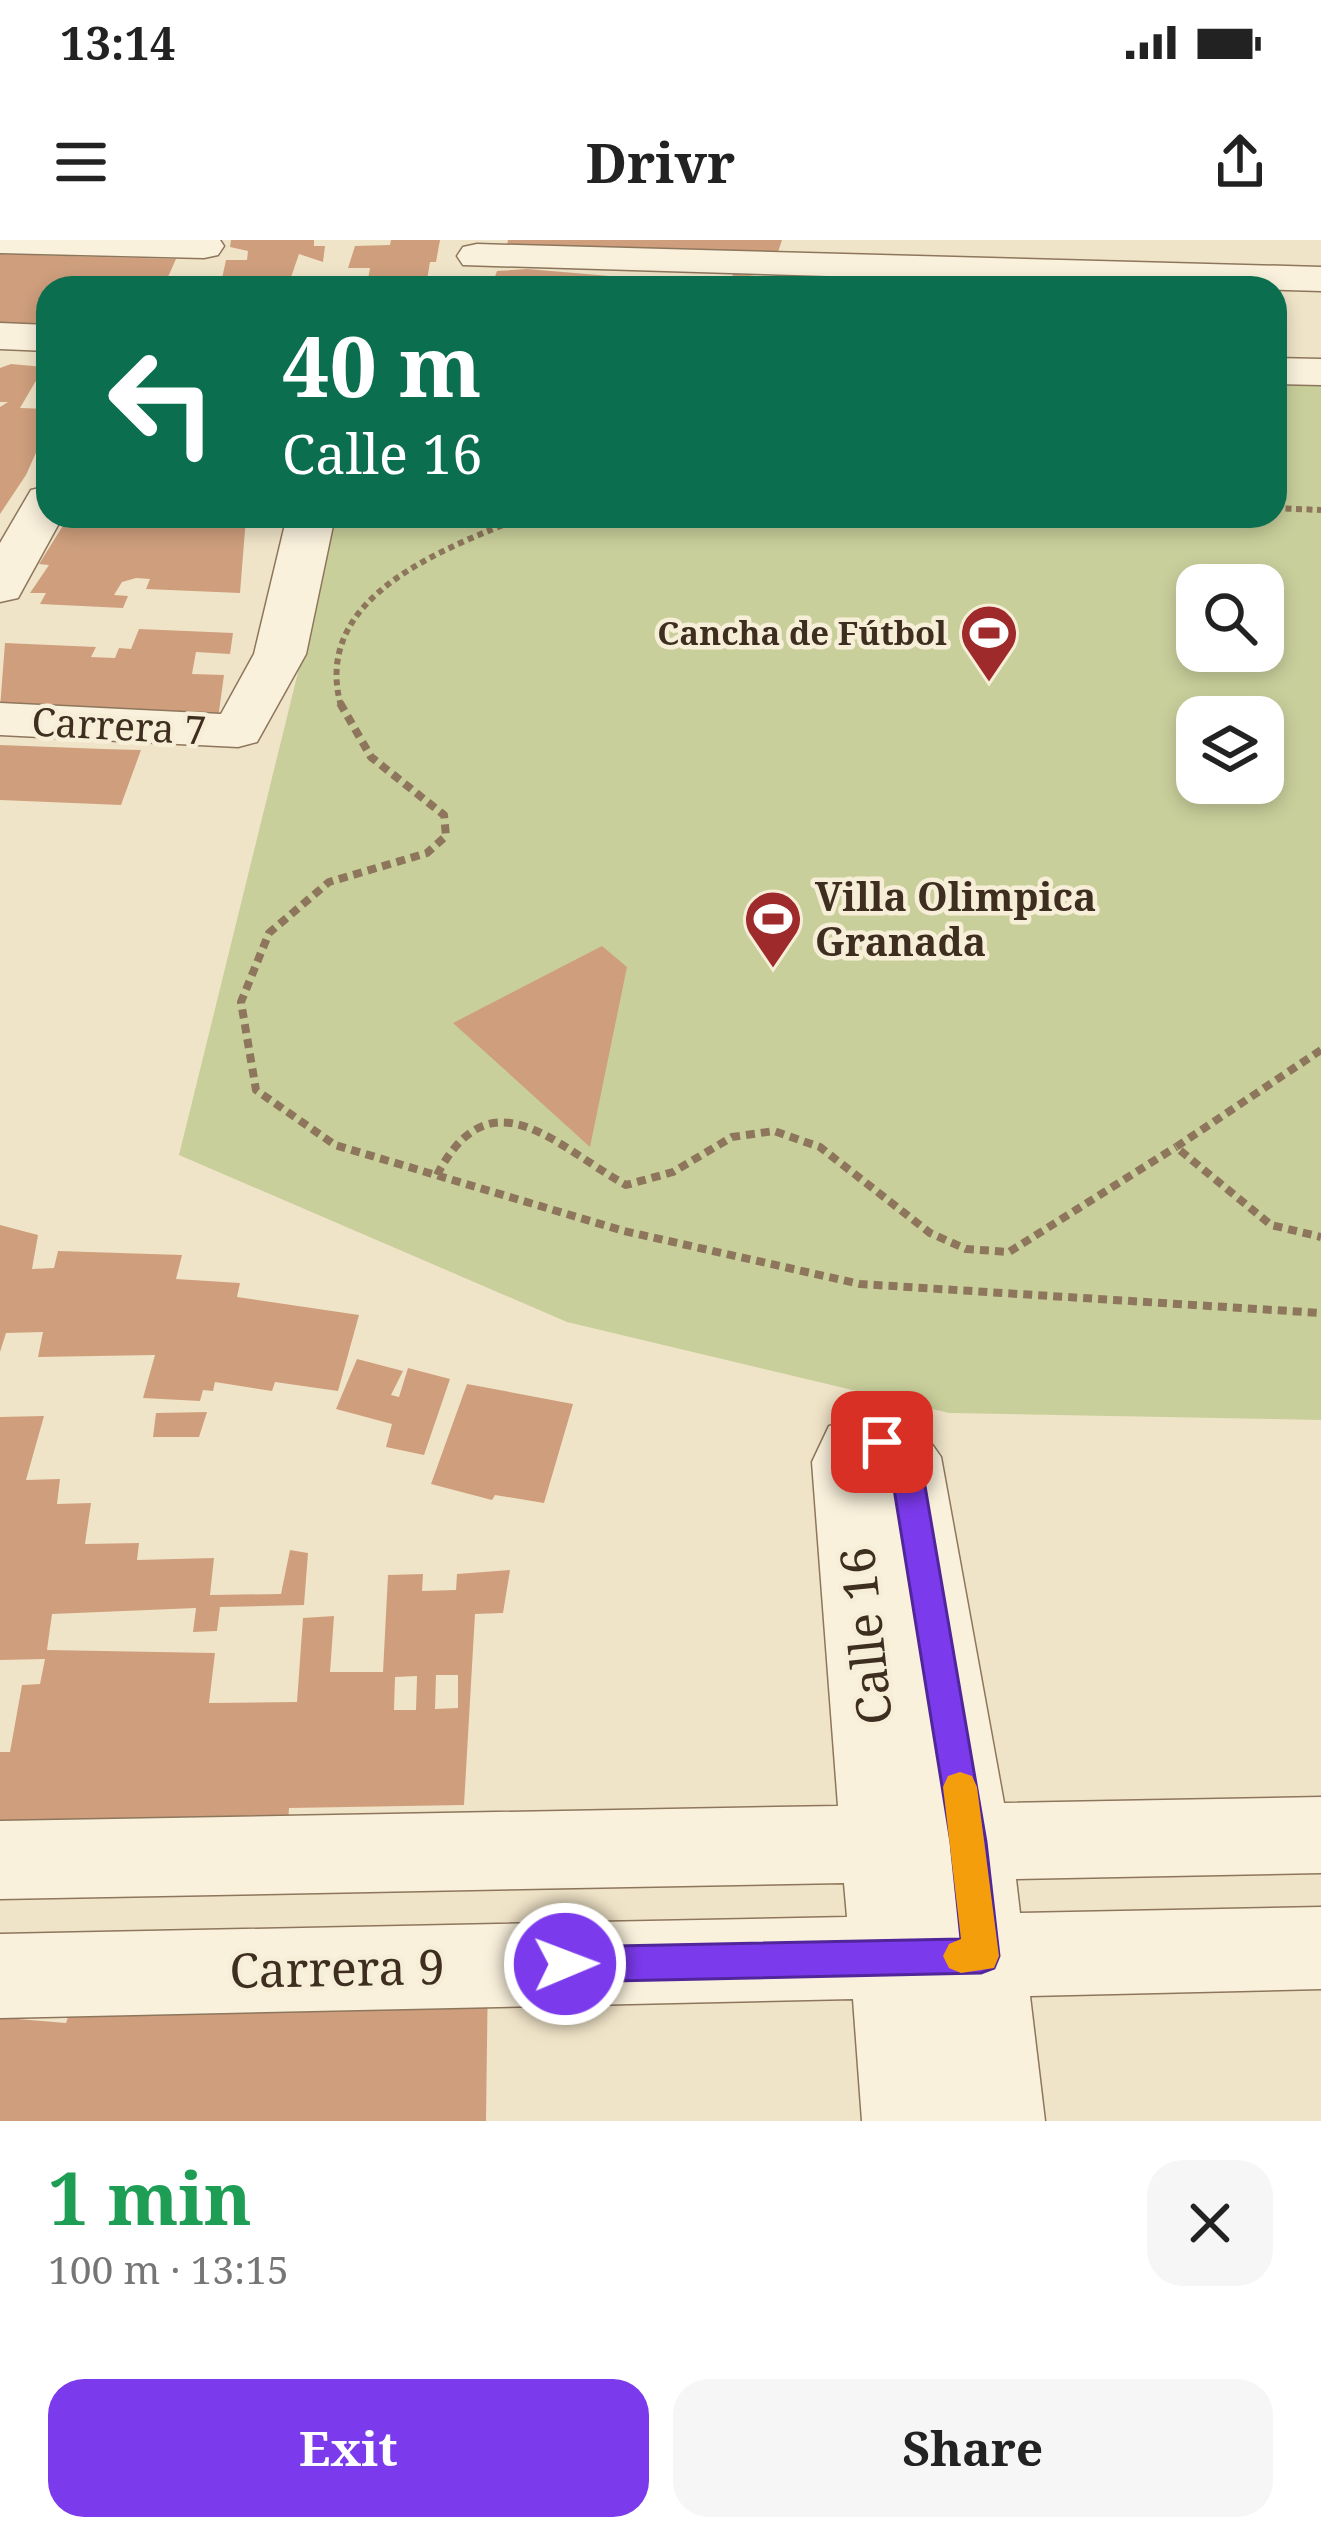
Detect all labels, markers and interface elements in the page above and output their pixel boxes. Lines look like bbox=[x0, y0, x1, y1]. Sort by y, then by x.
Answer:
text: 13:14 bbox=[60, 12, 175, 73]
text: Drivr bbox=[586, 125, 735, 199]
icon: menu bbox=[48, 129, 114, 195]
icon: share bbox=[1207, 129, 1273, 195]
text: 40 m bbox=[282, 307, 482, 422]
icon: left bbox=[84, 324, 240, 480]
text: Calle 16 bbox=[282, 416, 482, 490]
map controls bbox=[1176, 564, 1284, 804]
button: search bbox=[1176, 564, 1284, 672]
sports icon: Cancha de Fútbol bbox=[958, 602, 1020, 684]
place label: Cancha de Fútbol bbox=[657, 610, 947, 655]
street label: Carrera 7 bbox=[30, 693, 208, 756]
button: layers bbox=[1176, 696, 1284, 804]
place label: Villa Olimpica Granada bbox=[815, 869, 1096, 967]
sports icon: Villa Olimpica Granada bbox=[742, 888, 804, 970]
pin bbox=[831, 1391, 933, 1493]
icon: arrive bbox=[849, 1409, 915, 1475]
street label: Calle 16 bbox=[823, 1544, 906, 1728]
position arrow bbox=[502, 1901, 628, 2027]
street label: Carrera 9 bbox=[229, 1933, 445, 2002]
text: 1 min bbox=[48, 2148, 252, 2246]
button: close bbox=[1147, 2160, 1273, 2286]
text: 100 m · 13:15 bbox=[48, 2242, 289, 2295]
button: Exit bbox=[48, 2379, 649, 2517]
button: Share bbox=[673, 2379, 1273, 2517]

